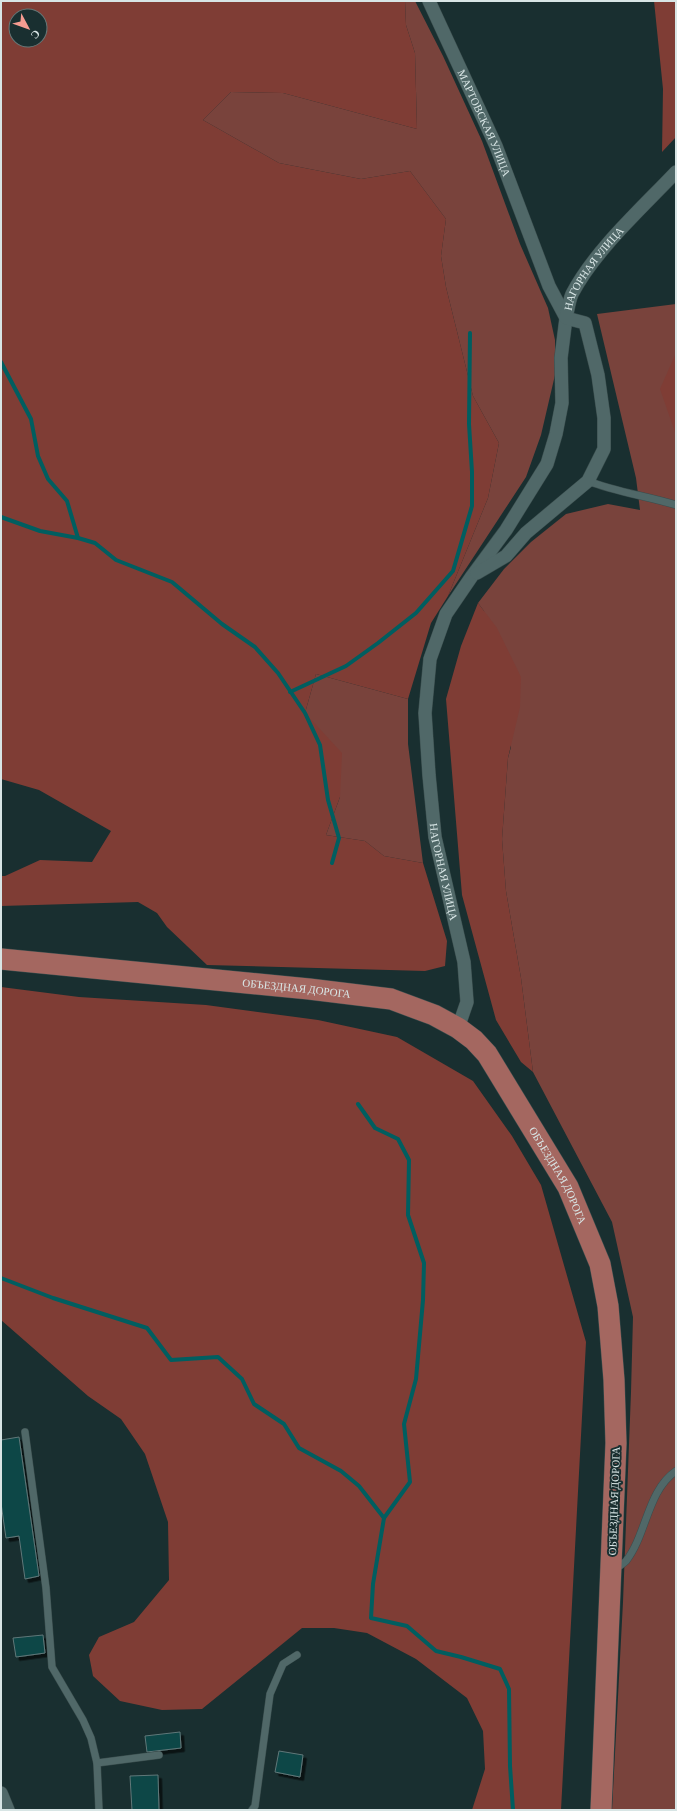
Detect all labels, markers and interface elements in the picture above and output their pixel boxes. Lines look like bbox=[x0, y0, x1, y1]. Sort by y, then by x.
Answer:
north arrow bbox=[8, 8, 48, 48]
text: С bbox=[28, 28, 43, 42]
street label: МАРТОВСКАЯ УЛИЦА bbox=[455, 68, 513, 178]
street label: НАГОРНАЯ УЛИЦА bbox=[562, 224, 626, 311]
street label: НАГОРНАЯ УЛИЦА bbox=[428, 823, 460, 922]
street label: ОБЪЕЗДНАЯ ДОРОГА bbox=[242, 977, 351, 1000]
street label: ОБЪЕЗДНАЯ ДОРОГА bbox=[527, 1124, 589, 1226]
street label: ОБЪЕЗДНАЯ ДОРОГА bbox=[606, 1446, 622, 1556]

